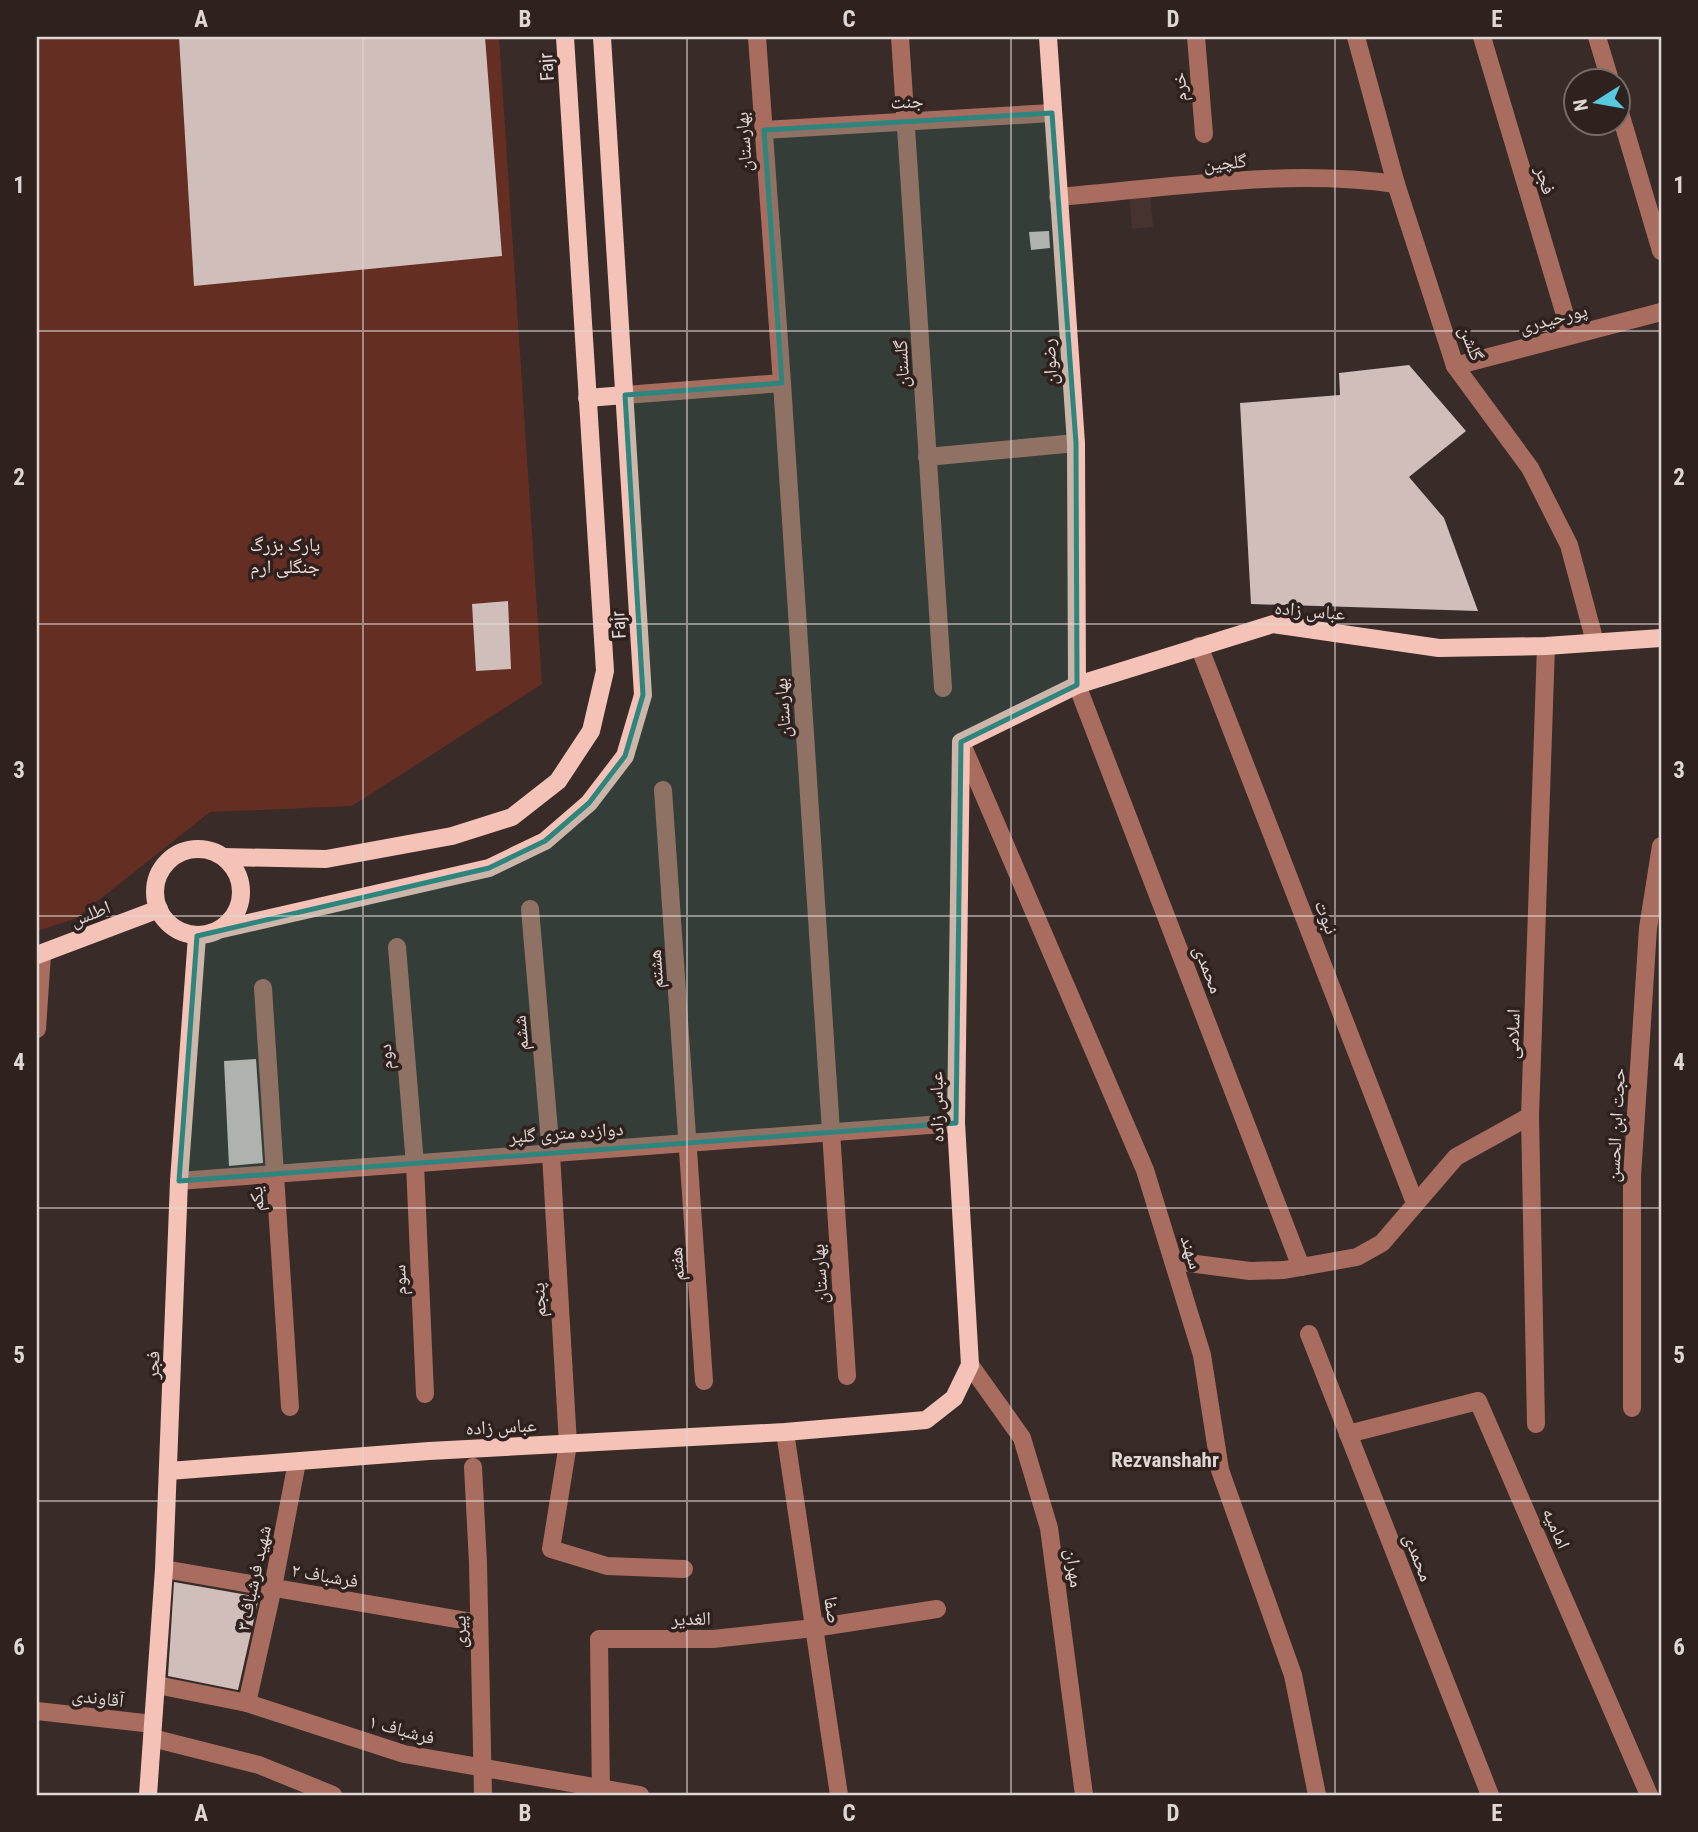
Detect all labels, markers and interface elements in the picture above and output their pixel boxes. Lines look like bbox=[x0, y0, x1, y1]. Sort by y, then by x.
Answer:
text: A bbox=[194, 6, 208, 33]
text: B bbox=[519, 6, 531, 33]
text: C bbox=[842, 6, 856, 33]
text: D bbox=[1167, 6, 1180, 33]
text: E bbox=[1491, 6, 1503, 33]
street label: Fajr bbox=[534, 52, 559, 82]
north arrow bbox=[1562, 66, 1632, 136]
street label: خرم bbox=[1167, 72, 1194, 102]
street label: جنت bbox=[890, 89, 924, 114]
text: N bbox=[1568, 97, 1593, 113]
street label: بهارستان bbox=[730, 111, 757, 173]
street label: گلچین bbox=[1203, 149, 1248, 176]
street label: فجر bbox=[1530, 162, 1561, 197]
text: 1 bbox=[13, 172, 25, 199]
text: 1 bbox=[1673, 172, 1685, 199]
street label: پورحیدری bbox=[1516, 298, 1590, 339]
street label: گلشن bbox=[1454, 322, 1489, 364]
street label: رضوان bbox=[1036, 338, 1063, 386]
street label: گلستان bbox=[889, 339, 914, 389]
text: 2 bbox=[13, 464, 25, 491]
text: 2 bbox=[1673, 464, 1685, 491]
park label: پارک بزرگ جنگلی ارم bbox=[250, 533, 320, 580]
street label: عباس زاده bbox=[1274, 596, 1347, 625]
street label: Fajr bbox=[606, 610, 631, 640]
street label: بهارستان bbox=[769, 677, 796, 739]
text: 3 bbox=[13, 757, 25, 784]
text: 3 bbox=[1673, 757, 1685, 784]
street label: اطلس bbox=[67, 895, 113, 932]
street label: نبوت bbox=[1310, 897, 1343, 937]
street label: محمدی bbox=[1189, 942, 1228, 997]
street label: هشتم bbox=[643, 949, 669, 989]
street label: اسلامی bbox=[1500, 1008, 1525, 1060]
street label: ششم bbox=[508, 1014, 534, 1051]
street label: دوم bbox=[373, 1043, 400, 1071]
text: 4 bbox=[13, 1049, 25, 1076]
text: 4 bbox=[1673, 1049, 1685, 1076]
street label: حجت ابن الحسن bbox=[1601, 1067, 1630, 1183]
street label: عباس زاده bbox=[924, 1071, 949, 1143]
street label: دوازده متری گلپر bbox=[507, 1117, 624, 1148]
street label: یکم bbox=[244, 1185, 270, 1212]
street label: سهند bbox=[1176, 1232, 1208, 1272]
street label: بهارستان bbox=[806, 1243, 833, 1305]
street label: هفتم bbox=[664, 1246, 690, 1282]
street label: سوم bbox=[387, 1264, 414, 1296]
street label: پنجم bbox=[526, 1282, 552, 1318]
text: 5 bbox=[13, 1342, 25, 1369]
text: 5 bbox=[1673, 1342, 1685, 1369]
street label: فجر bbox=[140, 1350, 164, 1381]
street label: عباس زاده bbox=[465, 1413, 537, 1440]
district label: Rezvanshahr bbox=[1111, 1448, 1219, 1472]
street label: امامیه bbox=[1538, 1504, 1575, 1552]
street label: شهید فرشباف ۳ bbox=[231, 1523, 276, 1633]
street label: محمدی bbox=[1399, 1530, 1438, 1585]
street label: مهران bbox=[1060, 1547, 1089, 1589]
street label: فرشباف ۲ bbox=[290, 1558, 360, 1593]
street label: صفا bbox=[819, 1595, 846, 1625]
street label: الغدیر bbox=[670, 1607, 711, 1630]
street label: پیری bbox=[448, 1615, 471, 1649]
text: 6 bbox=[13, 1634, 25, 1661]
text: 6 bbox=[1673, 1634, 1685, 1661]
street label: آقاوندی bbox=[71, 1683, 126, 1712]
street label: فرشباف ۱ bbox=[366, 1710, 437, 1749]
text: A bbox=[194, 1800, 208, 1827]
text: B bbox=[519, 1800, 531, 1827]
text: C bbox=[842, 1800, 856, 1827]
text: D bbox=[1167, 1800, 1180, 1827]
text: E bbox=[1491, 1800, 1503, 1827]

